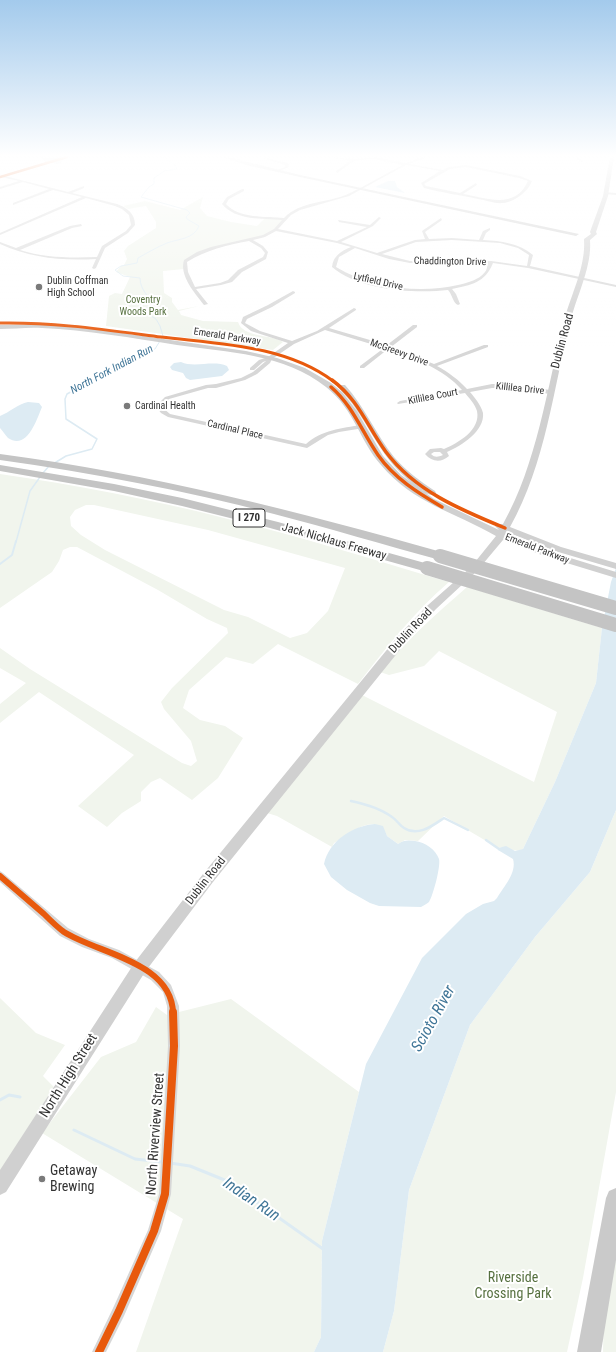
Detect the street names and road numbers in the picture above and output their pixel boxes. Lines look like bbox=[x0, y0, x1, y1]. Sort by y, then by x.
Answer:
street label: Chaddington Drive bbox=[414, 255, 486, 269]
street label: Lytfield Drive bbox=[352, 270, 404, 294]
street label: Dublin Road bbox=[549, 312, 577, 370]
street label: Emerald Parkway bbox=[193, 326, 261, 348]
street label: McGreevy Drive bbox=[368, 337, 430, 369]
street label: Killilea Drive bbox=[495, 380, 545, 398]
street label: Killilea Court bbox=[407, 386, 459, 408]
street label: Cardinal Place bbox=[206, 418, 264, 442]
road number: I 270 bbox=[233, 509, 265, 527]
street label: Jack Nicklaus Freeway bbox=[280, 520, 388, 564]
street label: Emerald Parkway bbox=[503, 531, 571, 567]
street label: Dublin Road bbox=[386, 605, 436, 657]
street label: Dublin Road bbox=[183, 854, 229, 908]
street label: North High Street bbox=[36, 1031, 102, 1121]
street label: North Riverview Street bbox=[143, 1072, 169, 1196]

